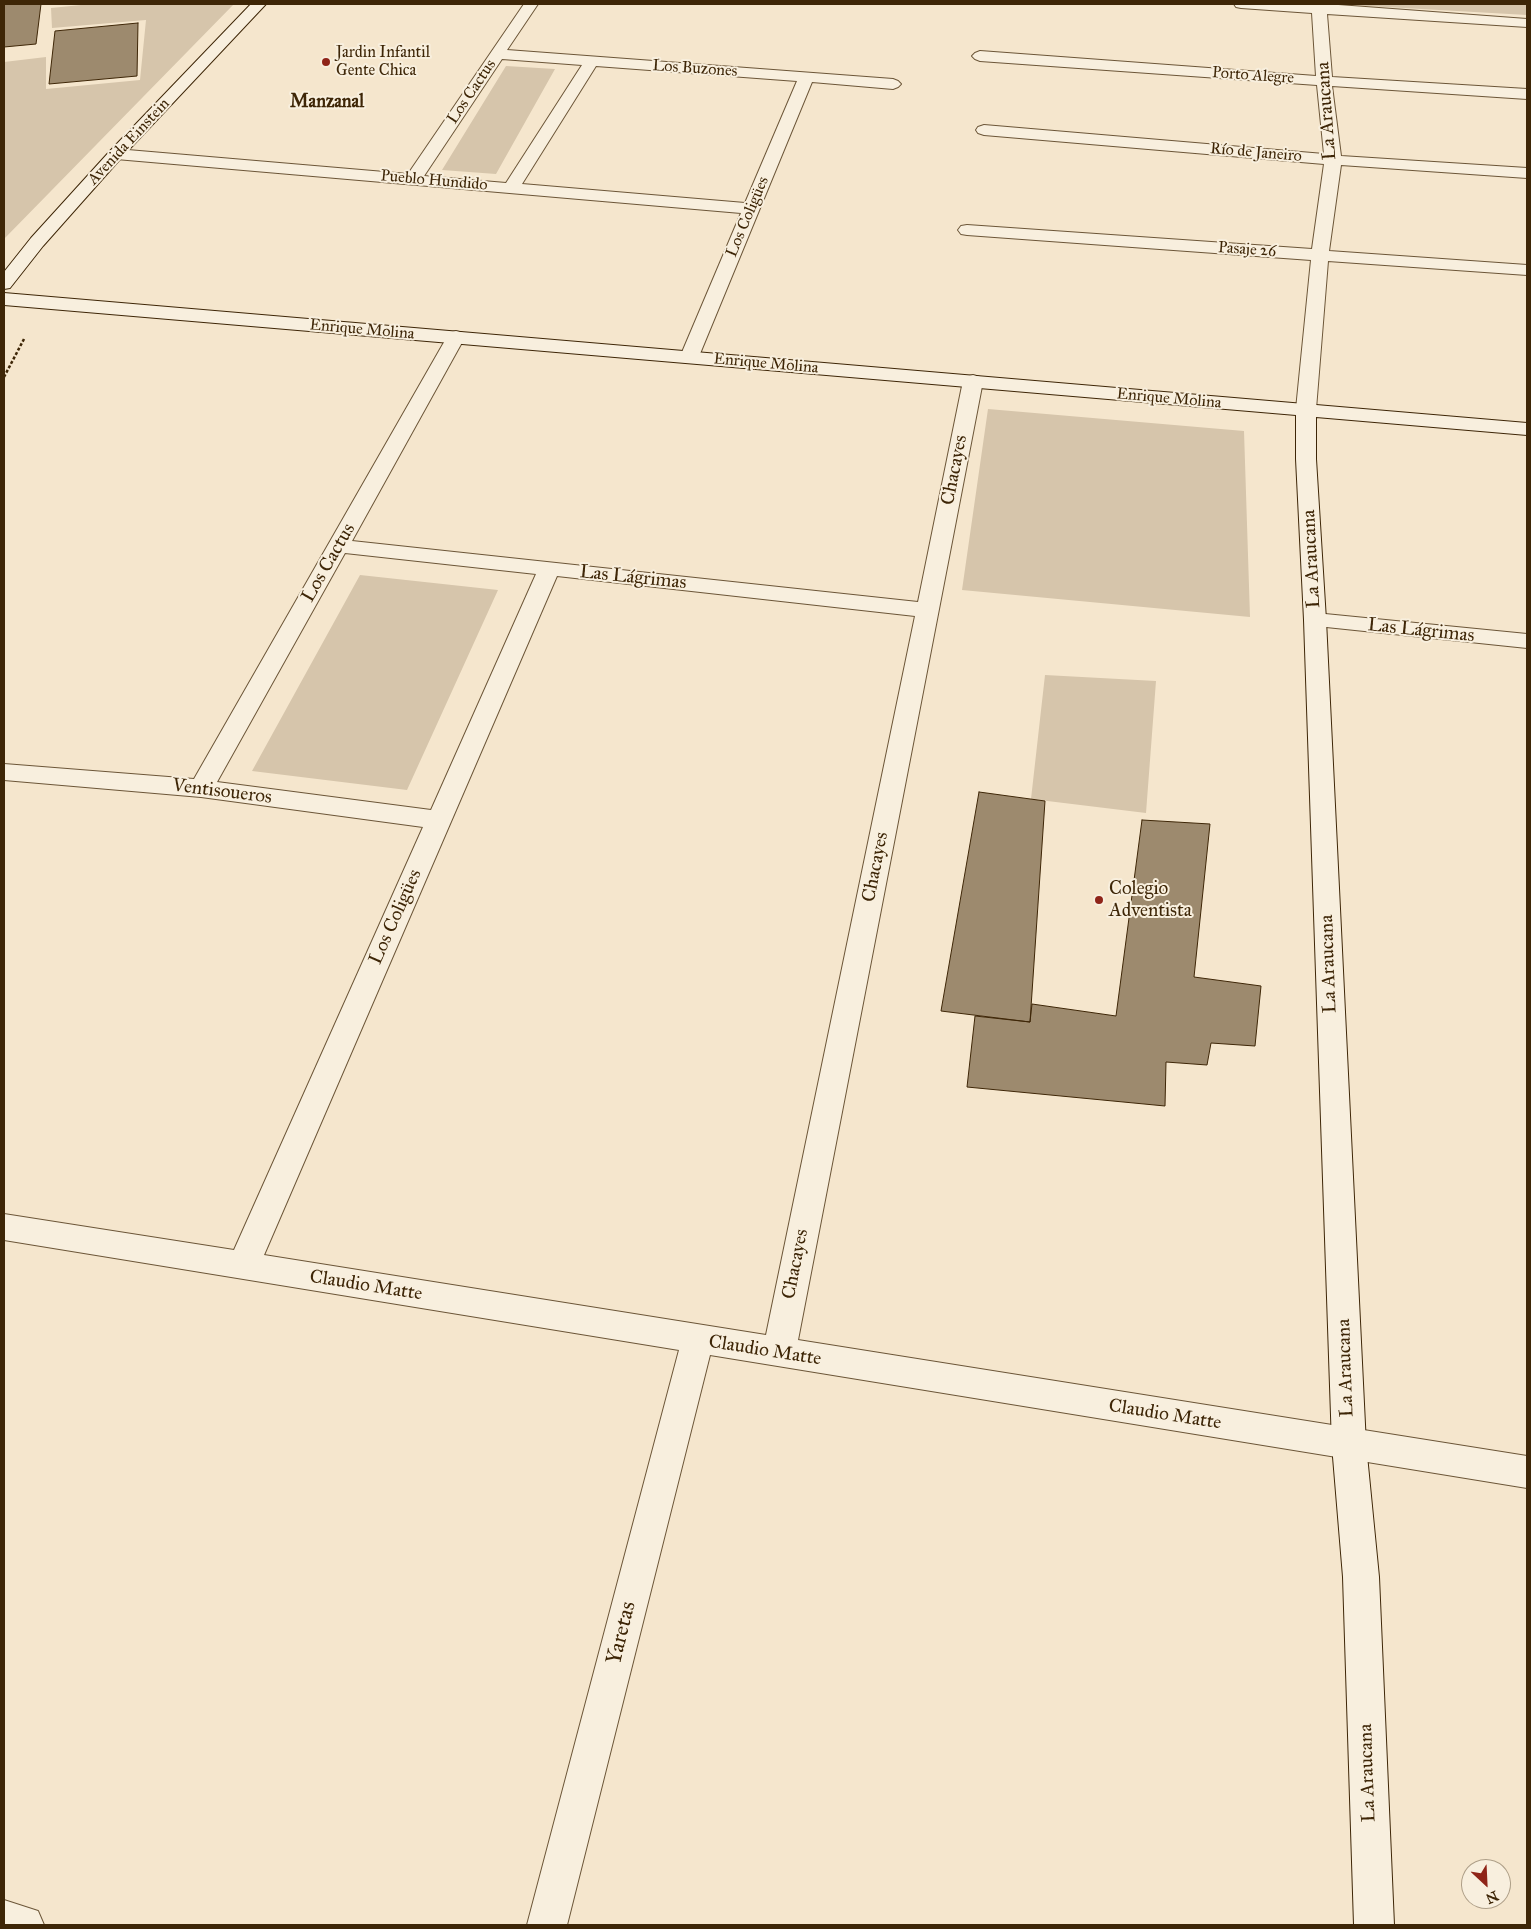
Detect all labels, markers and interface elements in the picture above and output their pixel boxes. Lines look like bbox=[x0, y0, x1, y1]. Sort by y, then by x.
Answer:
place label: Jardin Infantil Gente Chica bbox=[336, 43, 430, 81]
marker: Jardin Infantil Gente Chica bbox=[320, 56, 332, 68]
street label: Los Cactus bbox=[443, 56, 501, 128]
street label: Los Buzones bbox=[652, 56, 738, 82]
street label: La Araucana bbox=[1312, 61, 1342, 161]
street label: Porto Alegre bbox=[1211, 64, 1295, 88]
district label: Manzanal bbox=[290, 92, 364, 114]
street label: Avenida Einstein bbox=[84, 95, 174, 189]
street label: Río de Janeiro bbox=[1209, 139, 1303, 167]
street label: Pueblo Hundido bbox=[380, 167, 488, 195]
street label: Los Coligües bbox=[722, 174, 774, 260]
street label: Pasaje 26 bbox=[1217, 238, 1277, 262]
street label: Enrique Molina bbox=[309, 316, 415, 344]
street label: Enrique Molina bbox=[713, 350, 819, 378]
street label: Enrique Molina bbox=[1116, 385, 1222, 413]
street label: Chacayes bbox=[937, 433, 973, 507]
street label: La Araucana bbox=[1298, 509, 1326, 609]
street label: Los Cactus bbox=[297, 519, 361, 607]
street label: Las Lágrimas bbox=[578, 561, 688, 595]
street label: Las Lágrimas bbox=[1366, 614, 1476, 648]
street label: Ventisoueros bbox=[171, 775, 273, 809]
street label: Chacayes bbox=[858, 830, 894, 904]
street label: Los Coligües bbox=[365, 866, 427, 968]
place label: Colegio Adventista bbox=[1109, 878, 1192, 922]
marker: Colegio Adventista bbox=[1093, 894, 1105, 906]
street label: La Araucana bbox=[1316, 914, 1342, 1014]
street label: Chacayes bbox=[778, 1227, 814, 1301]
street label: Claudio Matte bbox=[308, 1266, 424, 1306]
street label: La Araucana bbox=[1333, 1318, 1359, 1418]
street label: Claudio Matte bbox=[707, 1331, 823, 1371]
street label: Claudio Matte bbox=[1107, 1395, 1223, 1435]
street label: Yaretas bbox=[601, 1599, 643, 1667]
street label: La Araucana bbox=[1355, 1723, 1381, 1823]
north arrow bbox=[1461, 1859, 1511, 1909]
text: N bbox=[1483, 1887, 1501, 1907]

